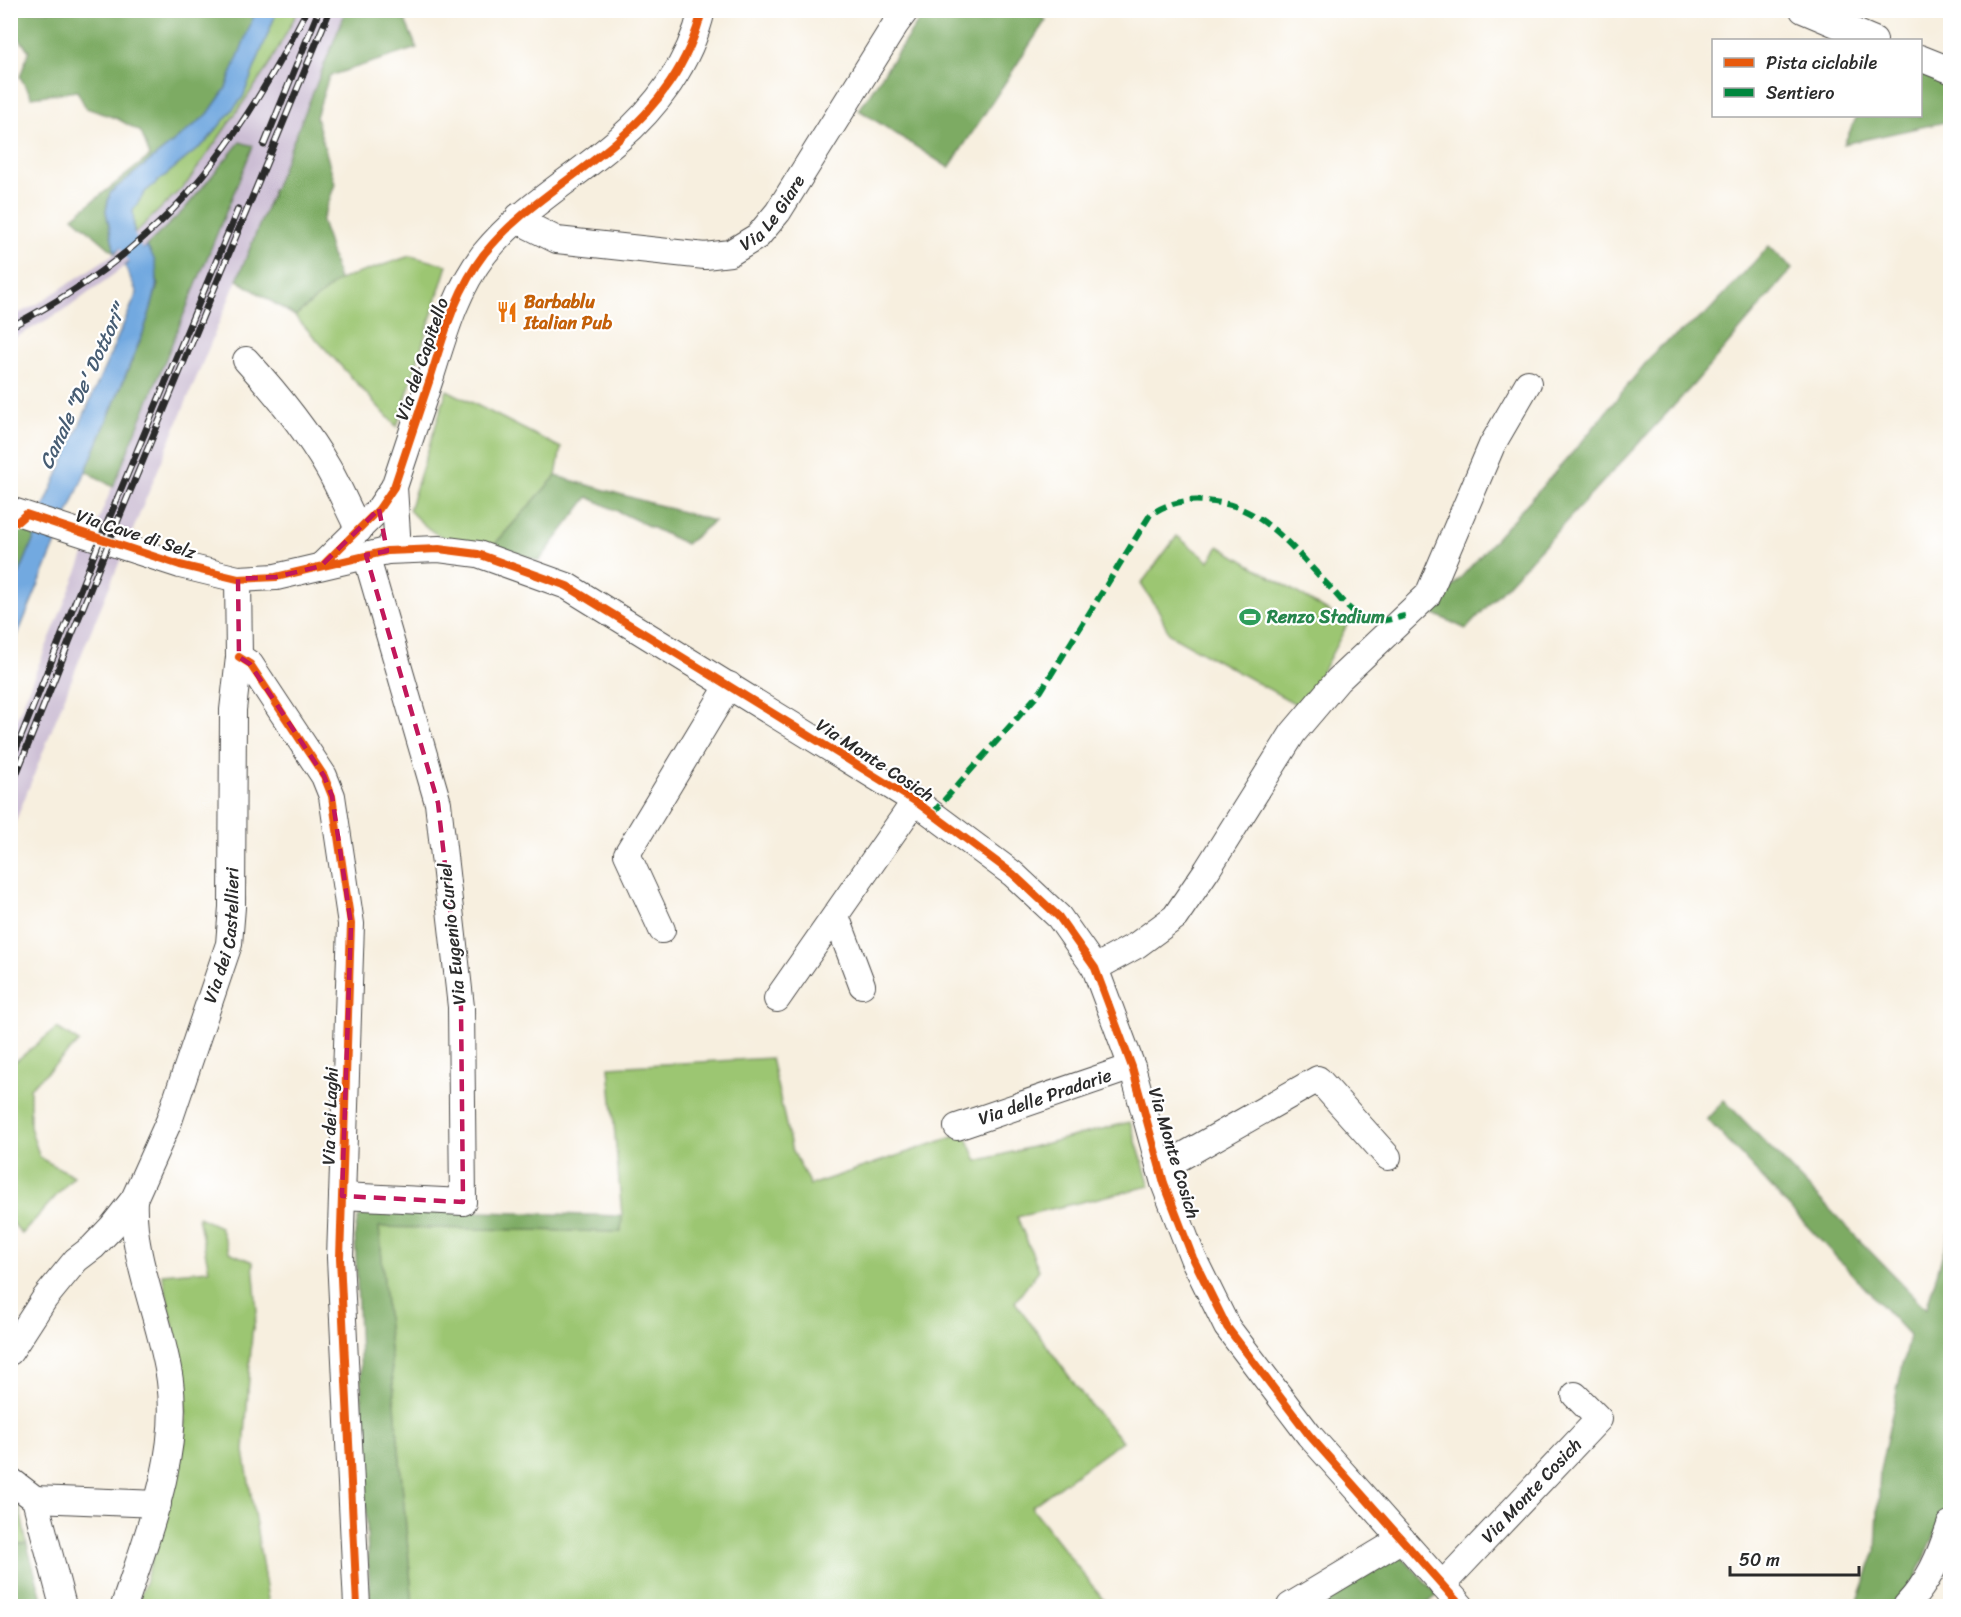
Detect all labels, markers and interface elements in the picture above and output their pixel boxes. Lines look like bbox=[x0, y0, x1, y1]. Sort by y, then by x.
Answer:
legend bbox=[1712, 39, 1922, 117]
text: Pista ciclabile bbox=[1766, 47, 1878, 79]
text: Sentiero bbox=[1766, 77, 1834, 109]
street label: Via Le Giare bbox=[733, 168, 814, 260]
place label: Barbablu Italian Pub bbox=[523, 286, 612, 339]
street label: Via del Capitello bbox=[386, 293, 458, 425]
water label: Canale "De' Dottori" bbox=[29, 295, 138, 475]
restaurant icon: Barbablu Italian Pub bbox=[495, 300, 519, 324]
street label: Via Cave di Selz bbox=[72, 500, 201, 569]
place label: Renzo Stadium bbox=[1266, 601, 1385, 633]
sports icon: Renzo Stadium bbox=[1238, 605, 1262, 629]
street label: Via Monte Cosich bbox=[809, 710, 941, 810]
street label: Via Eugenio Curiel bbox=[429, 861, 475, 1007]
street label: Via dei Castellieri bbox=[194, 866, 248, 1008]
street label: Via delle Pradarie bbox=[974, 1059, 1116, 1135]
street label: Via dei Laghi bbox=[312, 1065, 348, 1166]
street label: Via Monte Cosich bbox=[1139, 1083, 1209, 1223]
street label: Via Monte Cosich bbox=[1473, 1430, 1590, 1551]
scale bar bbox=[1730, 1539, 1859, 1577]
text: 50 m bbox=[1739, 1544, 1780, 1576]

